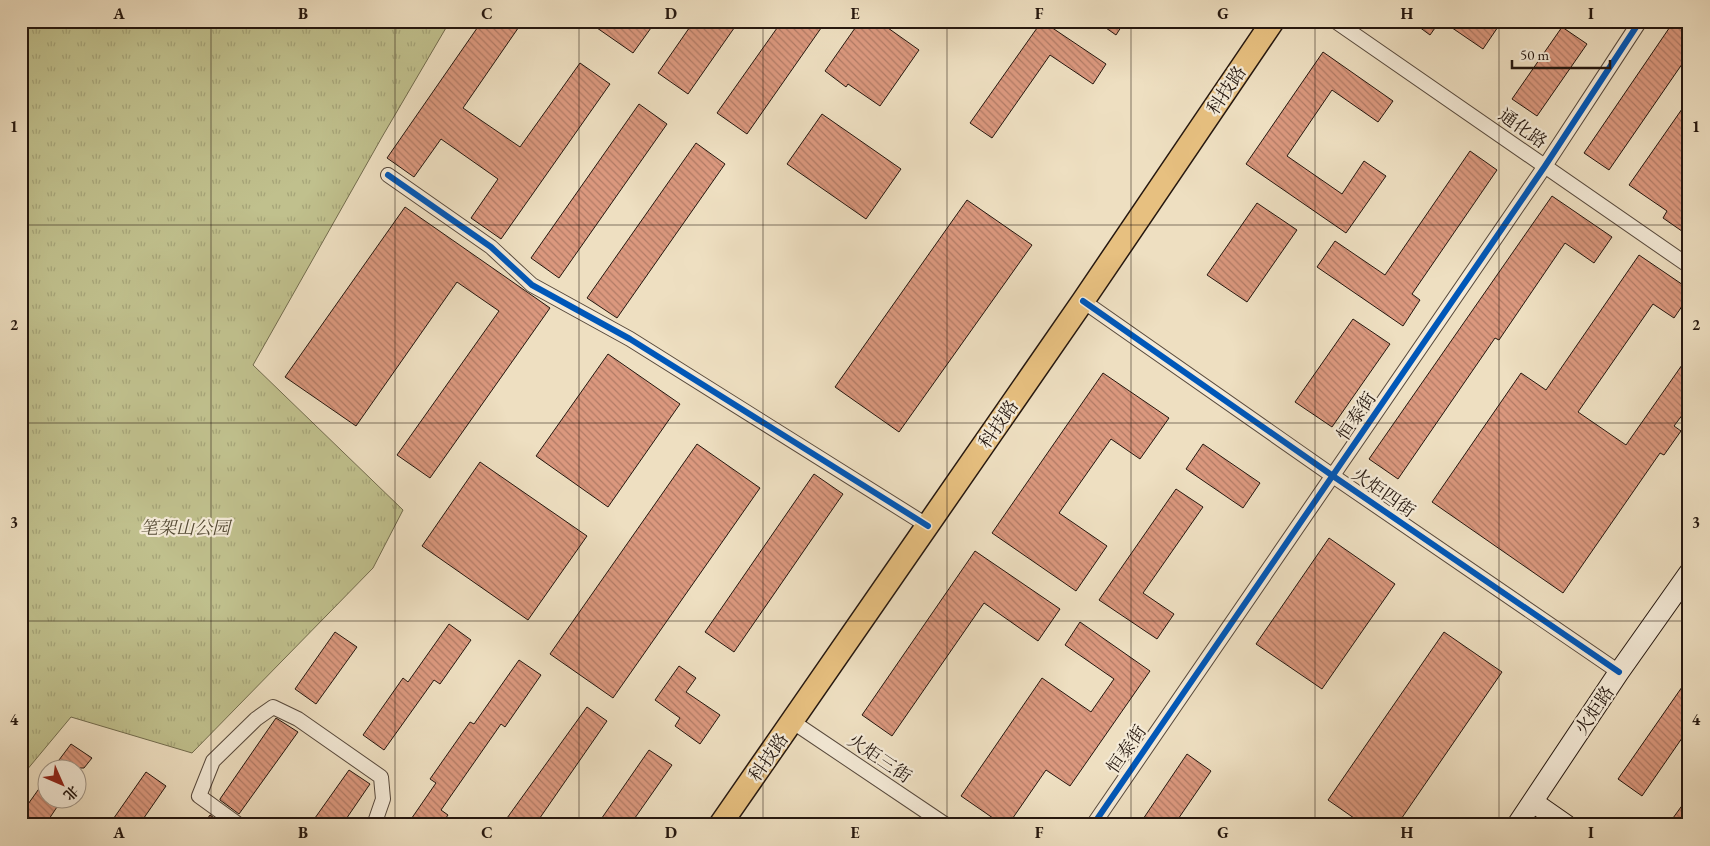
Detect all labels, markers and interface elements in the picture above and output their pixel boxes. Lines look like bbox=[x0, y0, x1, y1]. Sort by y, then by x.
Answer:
text: A bbox=[112, 3, 125, 24]
text: B bbox=[298, 3, 308, 24]
text: C bbox=[481, 3, 493, 24]
text: D bbox=[665, 3, 677, 24]
text: E bbox=[850, 3, 860, 24]
text: F bbox=[1035, 3, 1044, 24]
text: G bbox=[1217, 3, 1229, 24]
text: H bbox=[1401, 3, 1414, 24]
text: I bbox=[1588, 3, 1594, 24]
scale bar bbox=[1512, 38, 1610, 70]
text: 50 m bbox=[1520, 45, 1549, 64]
street label: 科技路 bbox=[1201, 61, 1251, 119]
street label: 通化路 bbox=[1494, 103, 1552, 153]
text: 1 bbox=[10, 116, 18, 137]
text: 1 bbox=[1692, 116, 1700, 137]
text: 2 bbox=[10, 314, 19, 335]
text: 2 bbox=[1692, 314, 1701, 335]
street label: 恒泰街 bbox=[1331, 387, 1381, 445]
street label: 科技路 bbox=[973, 395, 1023, 453]
street label: 火炬四街 bbox=[1348, 462, 1420, 522]
text: 3 bbox=[10, 512, 18, 533]
text: 3 bbox=[1692, 512, 1700, 533]
park label: 笔架山公园 bbox=[140, 516, 233, 539]
street label: 火炬路 bbox=[1569, 681, 1619, 739]
text: 4 bbox=[10, 709, 19, 730]
text: 4 bbox=[1692, 709, 1701, 730]
street label: 恒泰街 bbox=[1101, 720, 1151, 778]
street label: 科技路 bbox=[743, 728, 793, 786]
street label: 火炬三街 bbox=[844, 728, 916, 788]
north arrow bbox=[38, 758, 88, 808]
text: 北 bbox=[60, 782, 83, 805]
text: A bbox=[112, 822, 125, 843]
text: B bbox=[298, 822, 308, 843]
text: C bbox=[481, 822, 493, 843]
text: D bbox=[665, 822, 677, 843]
text: E bbox=[850, 822, 860, 843]
text: F bbox=[1035, 822, 1044, 843]
text: G bbox=[1217, 822, 1229, 843]
text: H bbox=[1401, 822, 1414, 843]
text: I bbox=[1588, 822, 1594, 843]

